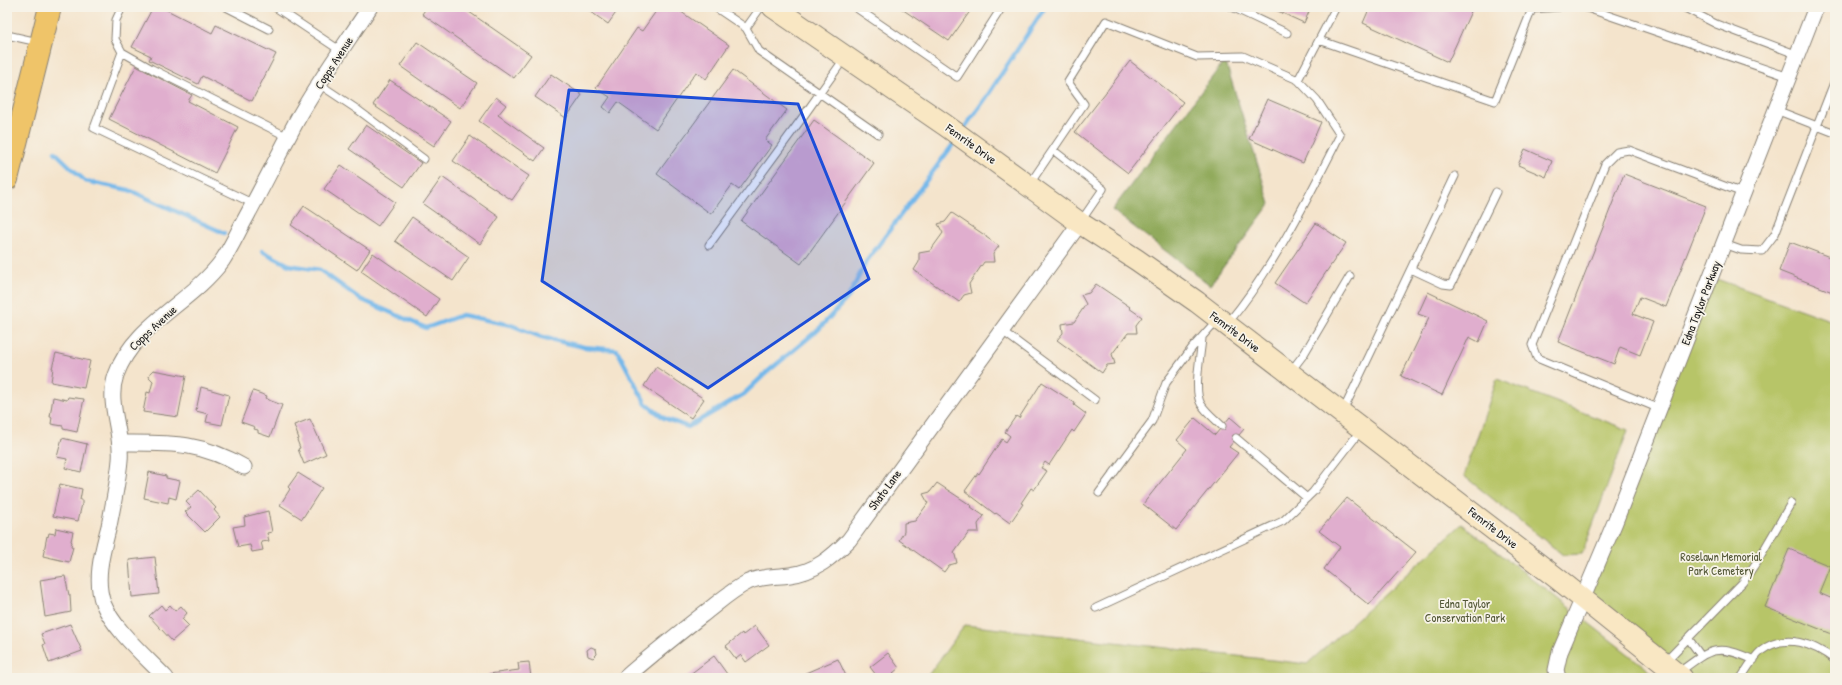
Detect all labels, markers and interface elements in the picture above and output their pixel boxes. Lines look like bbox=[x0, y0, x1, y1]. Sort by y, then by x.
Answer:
street label: Copps Avenue bbox=[310, 33, 357, 92]
street label: Femrite Drive bbox=[942, 119, 1000, 168]
street label: Edna Taylor Parkway bbox=[1677, 258, 1724, 347]
street label: Copps Avenue bbox=[125, 301, 180, 354]
street label: Femrite Drive bbox=[1206, 306, 1264, 356]
street label: Shato Lane bbox=[864, 466, 905, 513]
street label: Femrite Drive bbox=[1464, 502, 1522, 553]
park label: Roselawn Memorial Park Cemetery bbox=[1680, 548, 1763, 579]
park label: Edna Taylor Conservation Park bbox=[1425, 595, 1505, 626]

